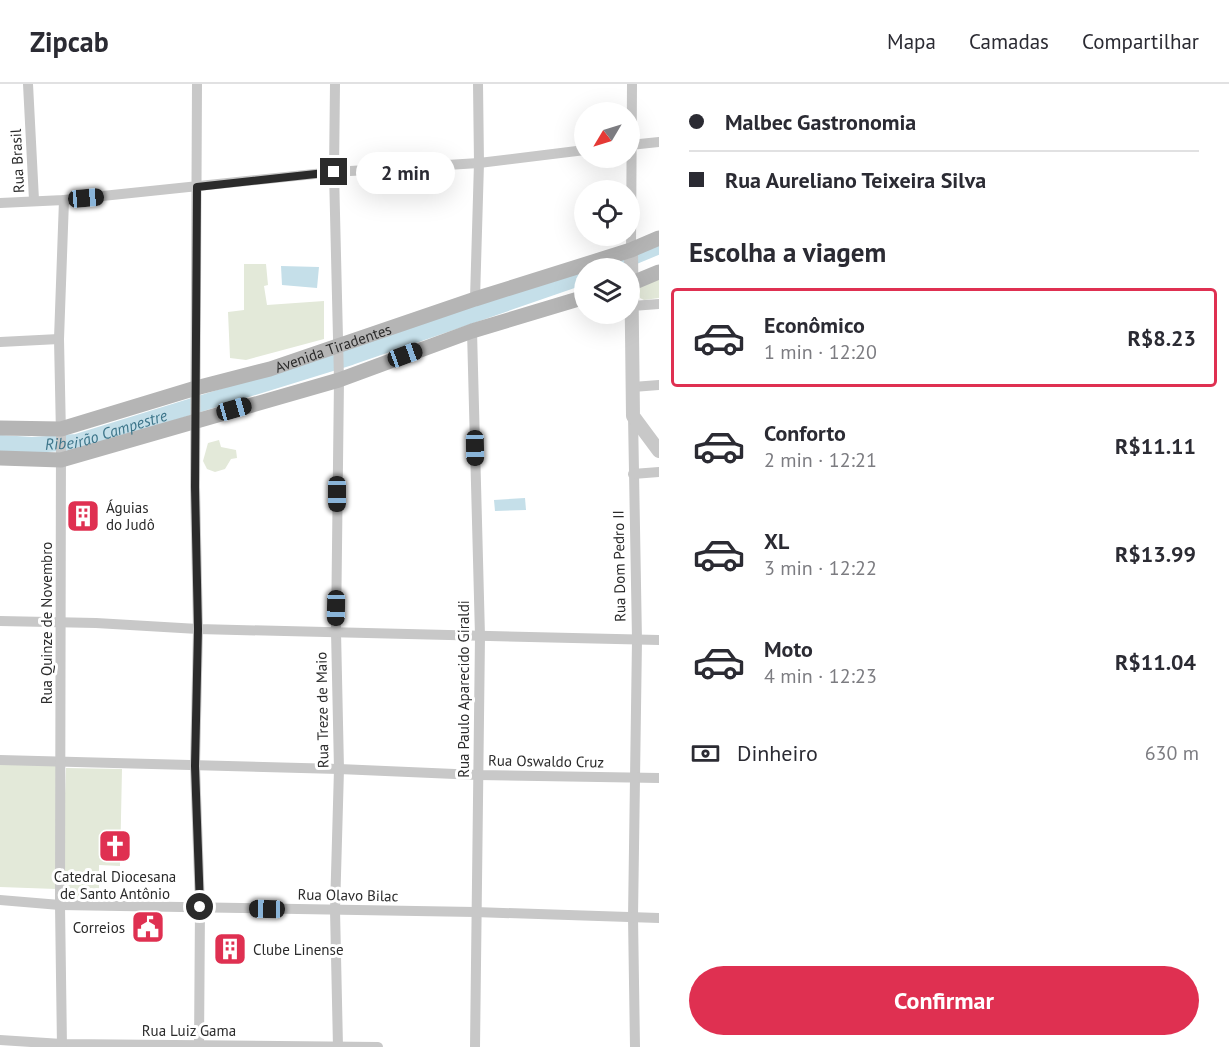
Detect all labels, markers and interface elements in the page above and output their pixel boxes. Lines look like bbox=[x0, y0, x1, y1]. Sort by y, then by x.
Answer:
text: Zipcab bbox=[30, 23, 109, 60]
text: Mapa bbox=[887, 28, 936, 55]
text: Camadas bbox=[969, 28, 1049, 55]
text: Compartilhar bbox=[1082, 28, 1199, 55]
north arrow bbox=[574, 102, 640, 168]
map controls bbox=[574, 102, 640, 324]
text: Malbec Gastronomia bbox=[725, 108, 916, 136]
street label: Rua Brasil bbox=[6, 128, 28, 194]
callout: 2 min bbox=[355, 151, 454, 193]
route end bbox=[320, 158, 347, 185]
text: 2 min bbox=[381, 160, 430, 186]
text: Rua Aureliano Teixeira Silva bbox=[725, 166, 986, 194]
button: locate bbox=[574, 180, 640, 246]
car bbox=[67, 187, 105, 209]
text: Escolha a viagem bbox=[689, 235, 886, 269]
button: layers bbox=[574, 258, 640, 324]
icon: car bbox=[692, 311, 746, 365]
text: Econômico bbox=[764, 311, 865, 339]
street label: Avenida Tiradentes bbox=[272, 319, 394, 376]
text: R$8.23 bbox=[1127, 324, 1196, 352]
text: 1 min · 12:20 bbox=[764, 339, 877, 365]
car bbox=[385, 340, 425, 370]
car bbox=[214, 395, 254, 423]
water label: Ribeirão Campestre bbox=[44, 404, 170, 454]
icon: car bbox=[692, 419, 746, 473]
text: Conforto bbox=[764, 419, 846, 447]
car bbox=[466, 430, 484, 466]
text: R$11.11 bbox=[1115, 432, 1196, 460]
text: 2 min · 12:21 bbox=[764, 447, 877, 473]
car bbox=[328, 476, 346, 512]
building icon: Águias do Judô bbox=[65, 498, 101, 534]
place label: Águias do Judô bbox=[106, 498, 155, 534]
street label: Rua Dom Pedro II bbox=[609, 510, 629, 622]
icon: car bbox=[692, 527, 746, 581]
text: XL bbox=[764, 527, 789, 555]
text: R$13.99 bbox=[1115, 540, 1196, 568]
street label: Rua Quinze de Novembro bbox=[37, 542, 56, 704]
text: 3 min · 12:22 bbox=[764, 555, 877, 581]
car bbox=[327, 590, 345, 626]
street label: Rua Paulo Aparecido Giraldi bbox=[454, 600, 473, 778]
icon: car bbox=[692, 635, 746, 689]
text: Moto bbox=[764, 635, 813, 663]
text: R$11.04 bbox=[1115, 648, 1196, 676]
street label: Rua Treze de Maio bbox=[311, 652, 333, 768]
text: 4 min · 12:23 bbox=[764, 663, 877, 689]
icon: cash bbox=[689, 737, 722, 770]
text: Dinheiro bbox=[737, 739, 818, 767]
text: 630 m bbox=[1145, 740, 1199, 766]
street label: Rua Oswaldo Cruz bbox=[488, 750, 604, 772]
church icon: Catedral Diocesana de Santo Antônio bbox=[97, 828, 133, 864]
place label: Catedral Diocesana de Santo Antônio bbox=[54, 867, 176, 903]
street label: Rua Olavo Bilac bbox=[297, 885, 399, 905]
route start bbox=[186, 893, 213, 920]
car bbox=[249, 900, 285, 918]
public building icon: Correios bbox=[130, 909, 166, 945]
place label: Correios bbox=[73, 918, 125, 937]
building icon: Clube Linense bbox=[212, 931, 248, 967]
place label: Clube Linense bbox=[253, 940, 344, 959]
button: Confirmar bbox=[689, 966, 1199, 1035]
street label: Rua Luiz Gama bbox=[142, 1021, 236, 1040]

